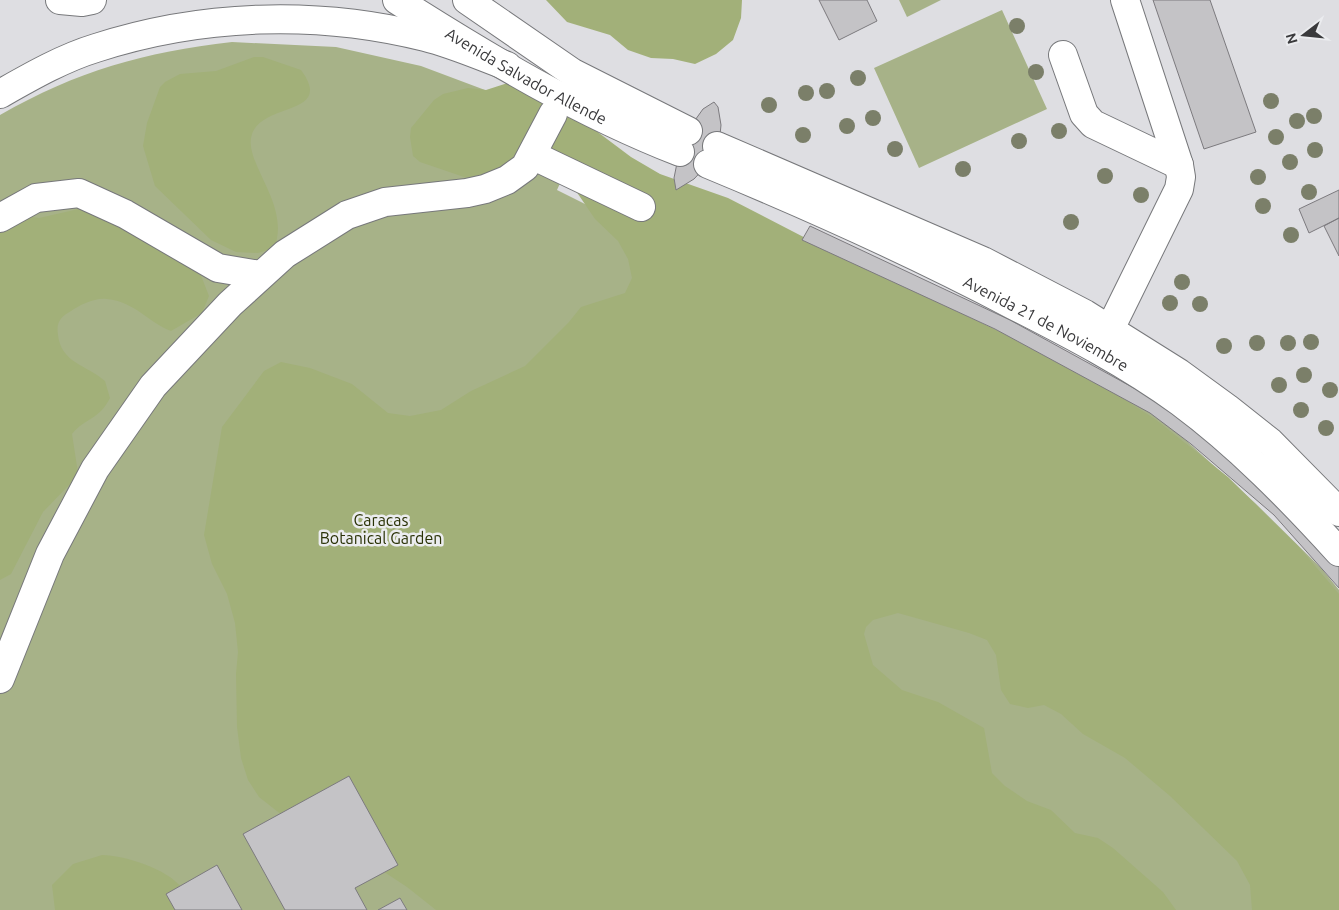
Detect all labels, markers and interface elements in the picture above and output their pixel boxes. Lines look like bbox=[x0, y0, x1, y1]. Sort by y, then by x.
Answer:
north arrow bbox=[1279, 10, 1329, 60]
street label: Avenida Salvador Allende bbox=[442, 24, 610, 128]
text: N bbox=[1282, 31, 1301, 46]
street label: Avenida 21 de Noviembre bbox=[961, 272, 1132, 375]
park label: Caracas Botanical Garden bbox=[320, 511, 442, 547]

